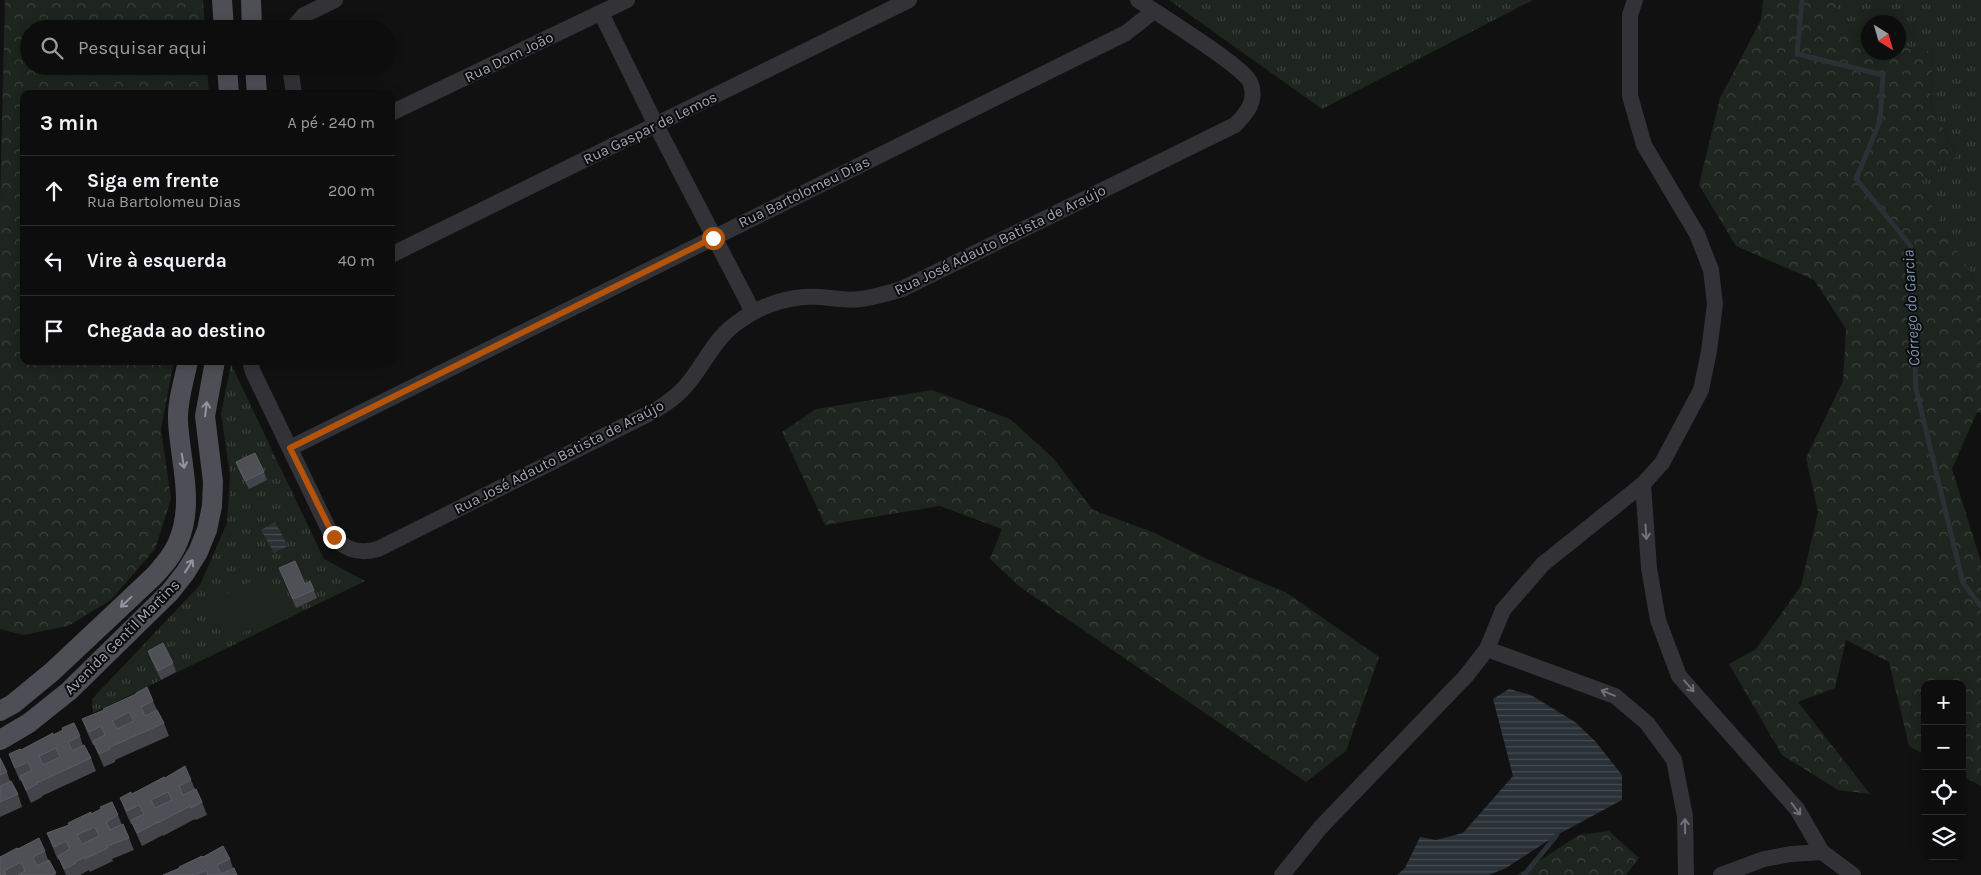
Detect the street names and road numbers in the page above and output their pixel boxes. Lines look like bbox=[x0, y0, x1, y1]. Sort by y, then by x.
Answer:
street label: Rua Dom João bbox=[462, 28, 556, 86]
street label: Rua Gaspar de Lemos bbox=[580, 88, 720, 168]
street label: Rua Bartolomeu Dias bbox=[735, 152, 873, 232]
street label: Rua José Adauto Batista de Araújo bbox=[891, 181, 1109, 299]
street label: Rua José Adauto Batista de Araújo bbox=[451, 396, 667, 518]
street label: Avenida Gentil Martins bbox=[61, 576, 183, 698]

